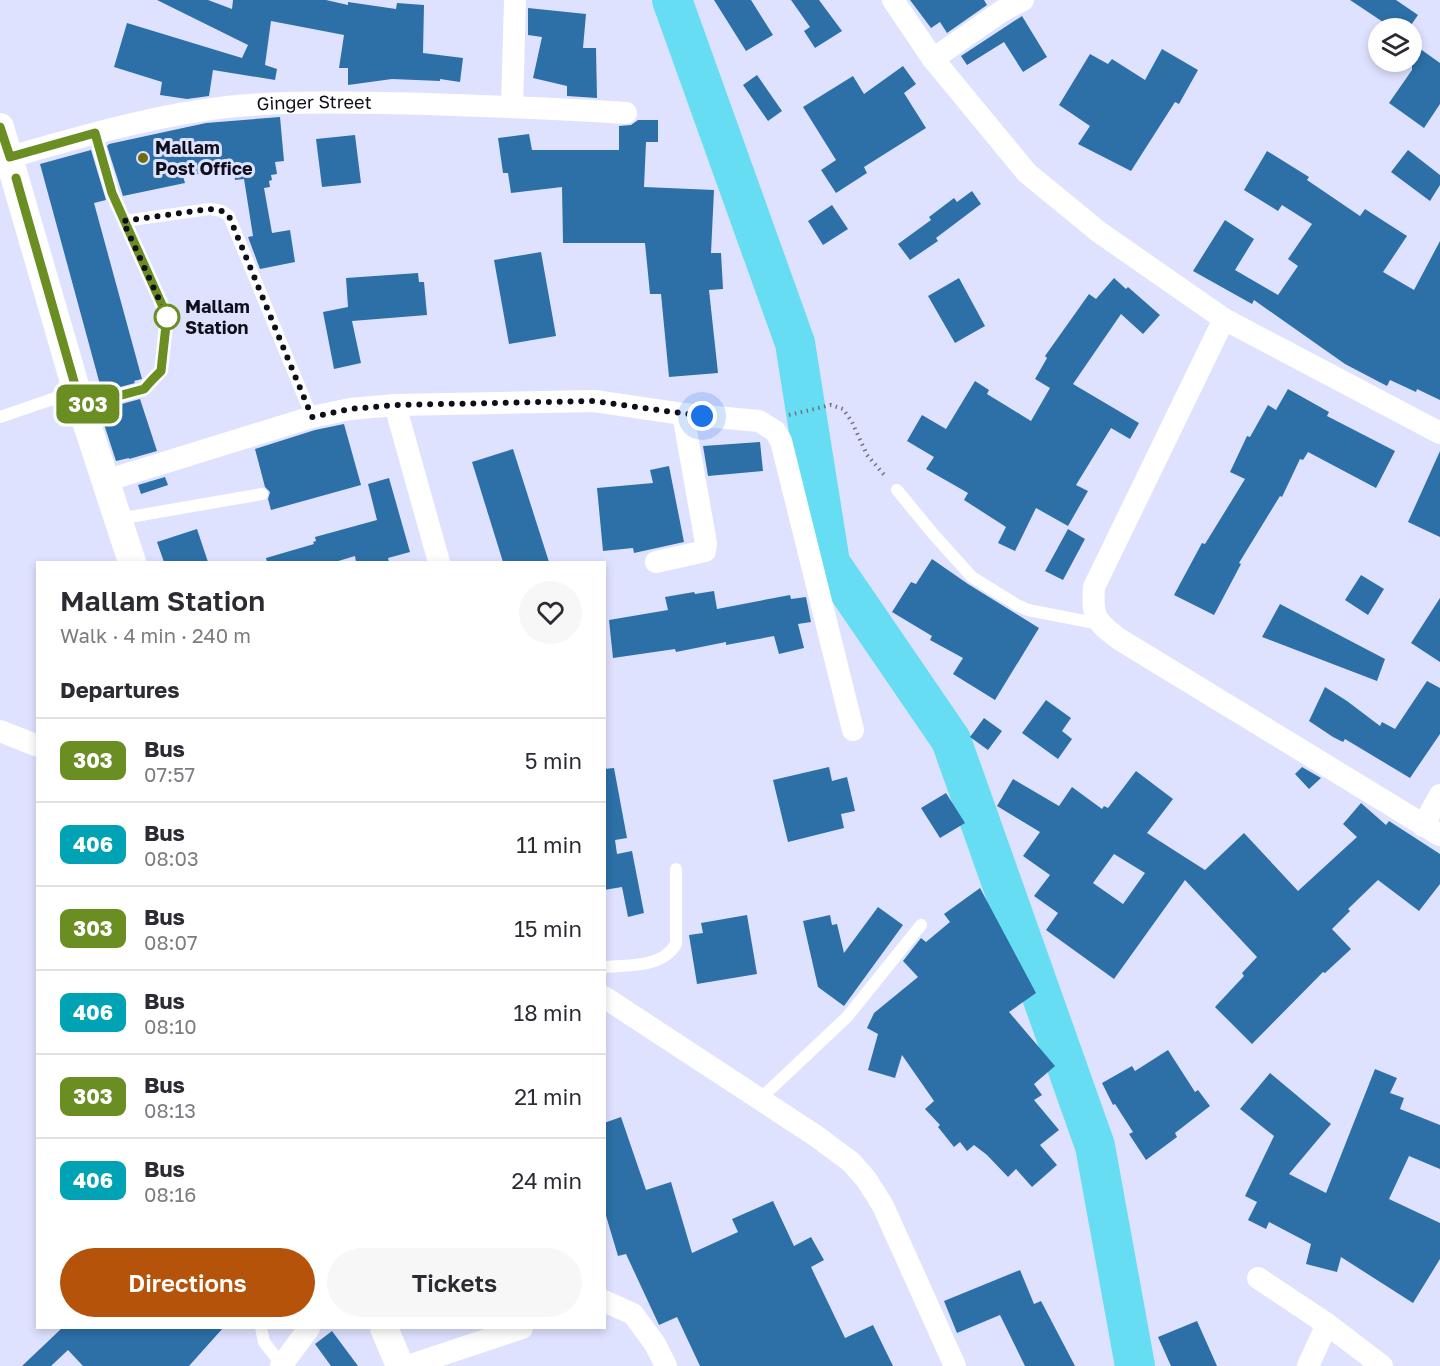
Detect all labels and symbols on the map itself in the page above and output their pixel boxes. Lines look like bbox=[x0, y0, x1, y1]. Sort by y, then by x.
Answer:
street label: Ginger Street bbox=[256, 90, 372, 114]
place label: Mallam Post Office bbox=[155, 136, 253, 179]
marker: Mallam Post Office bbox=[136, 151, 150, 165]
place label: Mallam Station bbox=[185, 295, 250, 338]
marker: Mallam Station bbox=[154, 304, 180, 330]
line badge: 303 bbox=[54, 384, 122, 424]
your location bbox=[687, 401, 717, 431]

